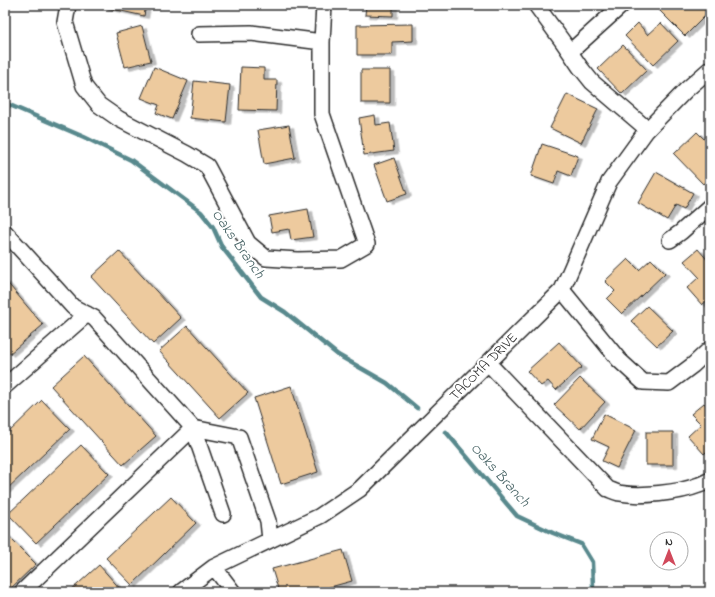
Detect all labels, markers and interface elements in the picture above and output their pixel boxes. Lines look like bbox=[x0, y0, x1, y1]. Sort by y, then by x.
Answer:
water label: Oaks Branch bbox=[206, 205, 270, 284]
street label: TACOMA DRIVE bbox=[445, 328, 523, 406]
water label: Oaks Branch bbox=[465, 438, 536, 513]
north arrow bbox=[649, 531, 689, 571]
text: N bbox=[665, 534, 673, 550]

